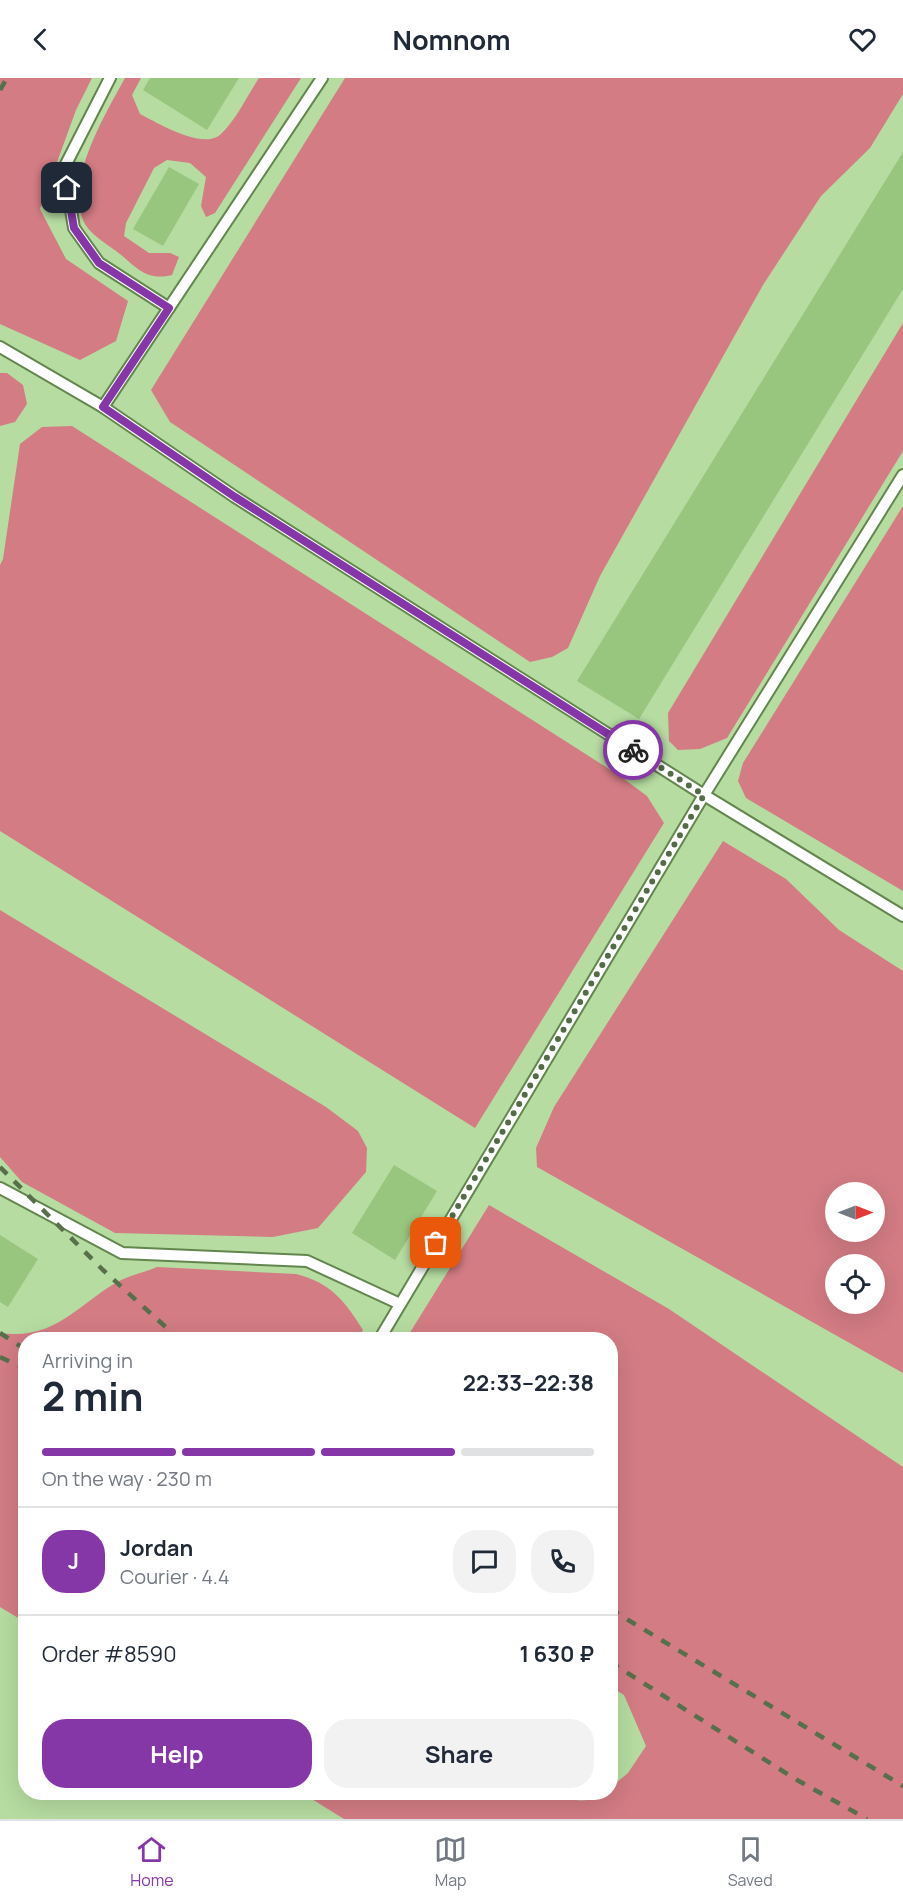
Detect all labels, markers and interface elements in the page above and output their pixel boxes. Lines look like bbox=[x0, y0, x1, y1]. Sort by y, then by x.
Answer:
text: Nomnom bbox=[393, 21, 510, 58]
icon: back bbox=[24, 23, 57, 56]
icon: heart bbox=[846, 23, 879, 56]
pin bbox=[41, 162, 92, 213]
icon: home bbox=[50, 171, 83, 204]
courier bbox=[603, 720, 663, 780]
icon: bike bbox=[617, 734, 650, 767]
north arrow bbox=[825, 1182, 885, 1242]
map controls bbox=[825, 1182, 885, 1314]
pin bbox=[410, 1217, 461, 1268]
icon: bag bbox=[419, 1226, 452, 1259]
button: locate bbox=[825, 1254, 885, 1314]
text: Arriving in bbox=[42, 1347, 133, 1374]
text: 22:33–22:38 bbox=[463, 1368, 594, 1398]
text: 2 min bbox=[42, 1369, 143, 1423]
text: On the way · 230 m bbox=[42, 1465, 212, 1492]
button: chat bbox=[453, 1530, 516, 1593]
button: phone bbox=[531, 1530, 594, 1593]
text: Jordan bbox=[120, 1533, 193, 1563]
text: J bbox=[68, 1546, 79, 1576]
text: Courier · 4.4 bbox=[120, 1563, 230, 1590]
text: Order #8590 bbox=[42, 1639, 177, 1669]
text: 1 630 ₽ bbox=[520, 1639, 594, 1669]
button: Help bbox=[42, 1719, 312, 1788]
button: Share bbox=[324, 1719, 594, 1788]
tab: Home bbox=[130, 1833, 174, 1891]
tab: Map bbox=[434, 1833, 467, 1891]
tab: Saved bbox=[728, 1833, 773, 1891]

